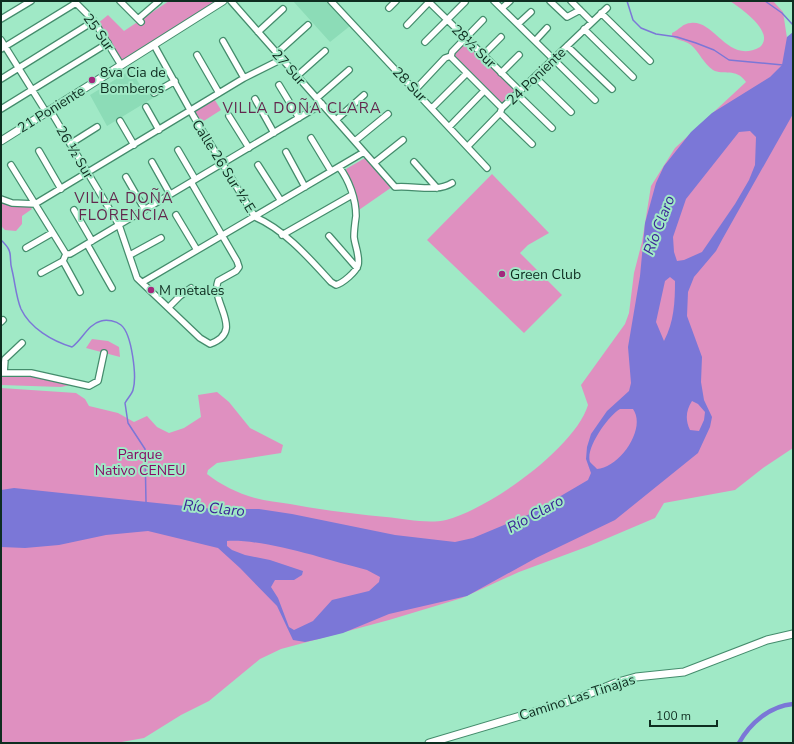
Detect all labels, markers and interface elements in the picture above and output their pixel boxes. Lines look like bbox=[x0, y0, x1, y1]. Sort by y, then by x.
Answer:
street label: 25 Sur bbox=[79, 10, 119, 55]
street label: 28½ Sur bbox=[447, 20, 500, 72]
street label: 24 Poniente bbox=[503, 43, 570, 109]
street label: 27 Sur bbox=[268, 45, 310, 89]
place label: 8va Cia de Bomberos bbox=[100, 63, 166, 98]
street label: 28 Sur bbox=[388, 63, 431, 106]
marker: 8va Cia de Bomberos bbox=[87, 75, 97, 85]
street label: 21 Poniente bbox=[14, 81, 88, 138]
district label: VILLA DOÑA CLARA bbox=[221, 98, 382, 118]
street label: Calle 26 Sur ½ E bbox=[187, 116, 260, 216]
street label: 26 ½ Sur bbox=[51, 122, 98, 182]
district label: VILLA DOÑA FLORENCIA bbox=[73, 188, 174, 225]
water label: Río Claro bbox=[639, 193, 679, 257]
place label: Green Club bbox=[510, 265, 581, 284]
marker: Green Club bbox=[497, 269, 507, 279]
place label: M metales bbox=[159, 281, 225, 300]
marker: M metales bbox=[146, 285, 156, 295]
park label: Parque Nativo CENEU bbox=[95, 445, 185, 480]
water label: Río Claro bbox=[503, 490, 567, 538]
water label: Río Claro bbox=[182, 495, 246, 521]
street label: Camino Las Tinajas bbox=[517, 670, 638, 725]
scale bar bbox=[650, 702, 717, 728]
text: 100 m bbox=[656, 708, 691, 724]

